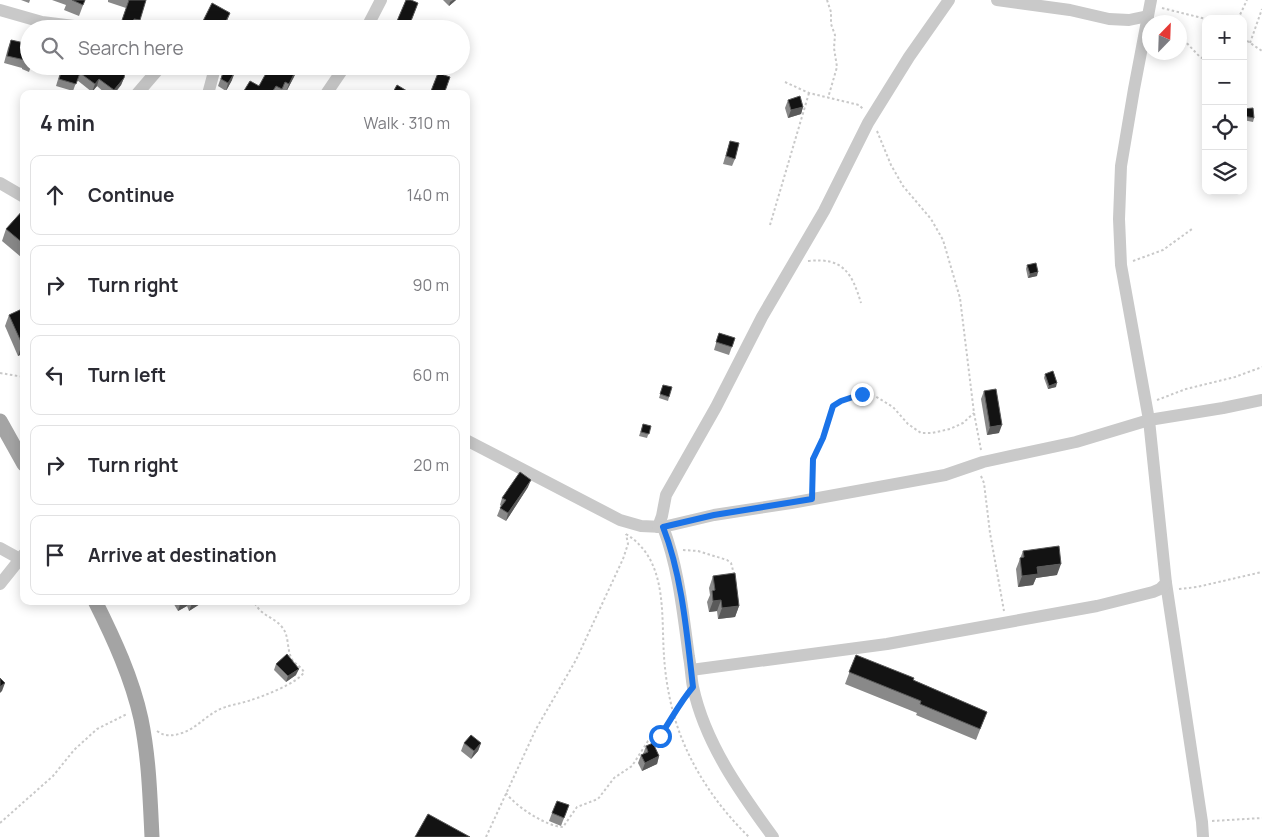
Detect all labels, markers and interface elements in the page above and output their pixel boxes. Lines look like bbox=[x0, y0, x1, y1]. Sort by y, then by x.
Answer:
north arrow bbox=[1142, 15, 1187, 60]
map controls bbox=[1202, 15, 1247, 195]
button: + bbox=[1202, 15, 1247, 60]
search box bbox=[20, 20, 470, 75]
icon: search bbox=[38, 34, 66, 62]
text: Search here bbox=[78, 35, 184, 61]
button: − bbox=[1202, 60, 1247, 105]
button: locate bbox=[1202, 105, 1247, 150]
text: 4 min bbox=[40, 109, 95, 137]
text: Walk · 310 m bbox=[364, 112, 450, 134]
button: layers bbox=[1202, 150, 1247, 195]
icon: ahead bbox=[41, 181, 69, 209]
text: Continue bbox=[88, 182, 174, 208]
text: 140 m bbox=[407, 184, 449, 206]
icon: right bbox=[41, 271, 69, 299]
text: Turn right bbox=[88, 272, 178, 298]
text: 90 m bbox=[413, 274, 449, 296]
icon: left bbox=[41, 361, 69, 389]
text: Turn left bbox=[88, 362, 166, 388]
text: 60 m bbox=[413, 364, 449, 386]
route end bbox=[851, 383, 874, 406]
icon: right bbox=[41, 451, 69, 479]
text: Turn right bbox=[88, 452, 178, 478]
text: 20 m bbox=[413, 454, 449, 476]
icon: arrive bbox=[41, 541, 69, 569]
text: Arrive at destination bbox=[88, 542, 277, 568]
route start bbox=[649, 725, 672, 748]

